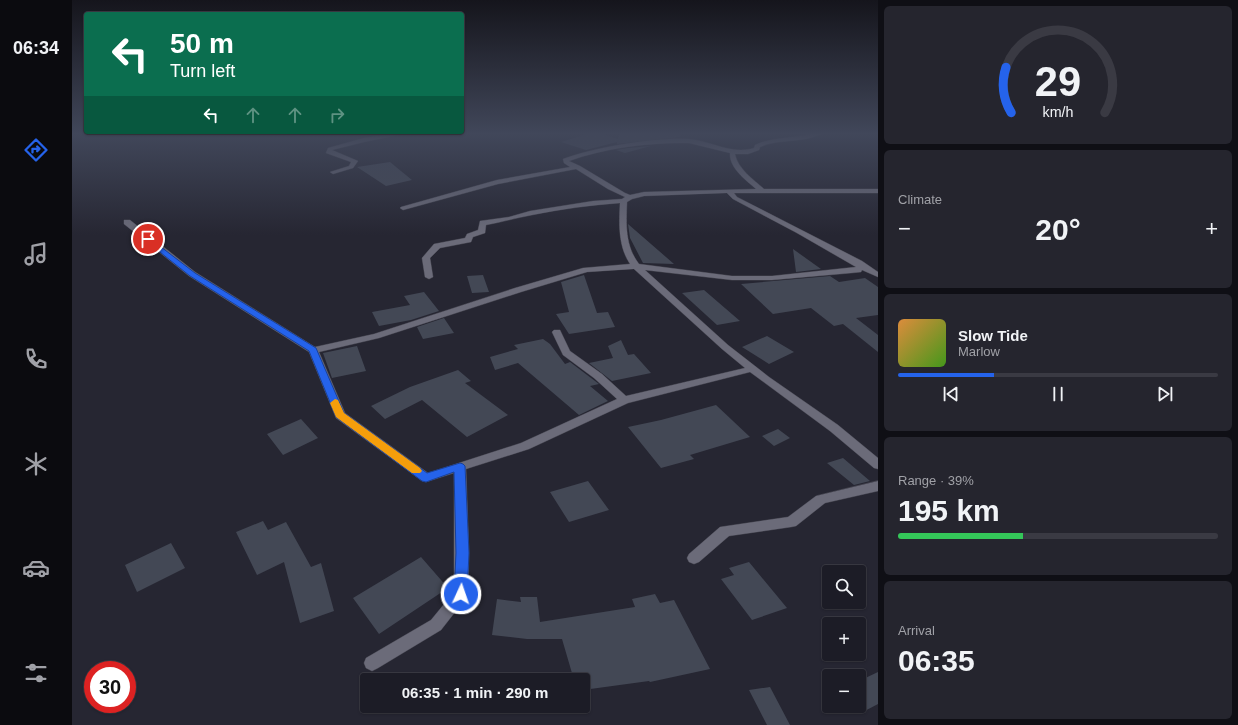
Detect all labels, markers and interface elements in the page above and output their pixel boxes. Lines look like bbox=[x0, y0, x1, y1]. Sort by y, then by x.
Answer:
icon: left bbox=[104, 28, 156, 80]
text: 50 m bbox=[170, 28, 234, 59]
text: 06:34 bbox=[13, 38, 59, 58]
text: 29 bbox=[1035, 58, 1081, 105]
text: Turn left bbox=[170, 61, 235, 81]
text: km/h bbox=[1043, 103, 1074, 119]
icon: left bbox=[200, 104, 222, 126]
icon: ahead bbox=[242, 104, 264, 126]
icon: ahead bbox=[284, 104, 306, 126]
icon: right bbox=[326, 104, 348, 126]
icon: directions bbox=[22, 136, 50, 164]
text: Climate bbox=[898, 192, 942, 207]
text: 20° bbox=[1035, 213, 1081, 246]
text: − bbox=[898, 216, 911, 241]
text: + bbox=[1205, 216, 1218, 241]
pin bbox=[131, 222, 165, 256]
icon: arrive bbox=[137, 228, 159, 250]
icon: music bbox=[22, 240, 50, 268]
text: Slow Tide bbox=[958, 327, 1028, 344]
text: Marlow bbox=[958, 344, 1000, 359]
icon: phone bbox=[22, 345, 50, 373]
icon: previous bbox=[940, 383, 962, 405]
icon: pause bbox=[1047, 383, 1069, 405]
icon: next bbox=[1154, 383, 1176, 405]
icon: climate bbox=[22, 450, 50, 478]
text: Range · 39% bbox=[898, 473, 974, 488]
text: 195 km bbox=[898, 494, 1000, 527]
icon: car bbox=[22, 554, 50, 582]
map controls bbox=[822, 565, 866, 713]
button: search bbox=[822, 565, 866, 609]
position arrow bbox=[440, 573, 482, 615]
button: + bbox=[822, 617, 866, 661]
text: Arrival bbox=[898, 623, 935, 638]
text: 06:35 bbox=[898, 644, 975, 677]
icon: filters bbox=[22, 659, 50, 687]
speed limit sign: 30 bbox=[84, 661, 136, 713]
button: − bbox=[822, 669, 866, 713]
text: 06:35 · 1 min · 290 m bbox=[402, 684, 548, 701]

